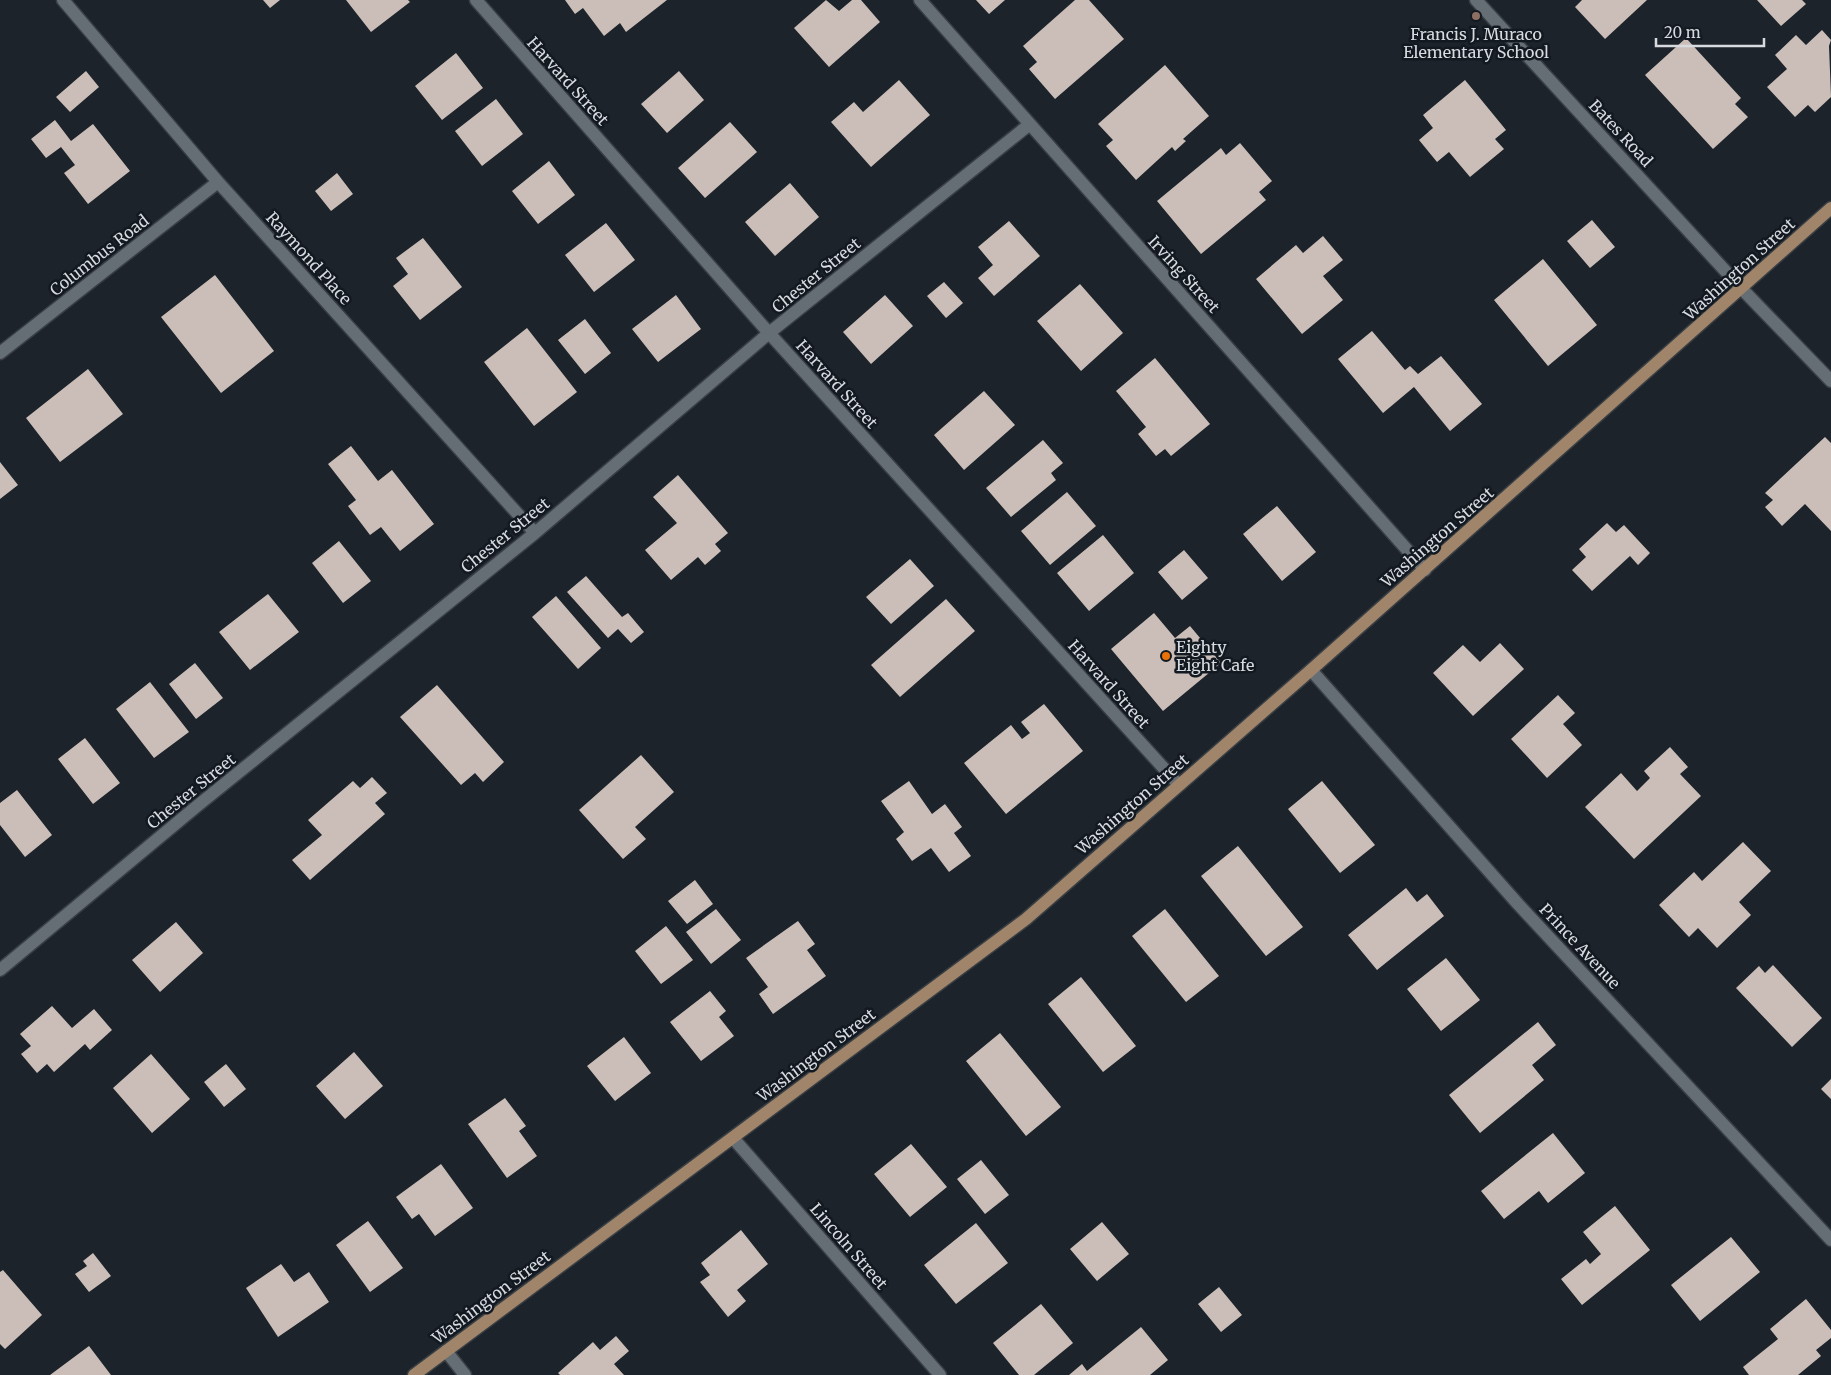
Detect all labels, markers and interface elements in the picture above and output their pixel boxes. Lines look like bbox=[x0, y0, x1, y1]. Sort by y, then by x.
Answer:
marker: Francis J. Muraco Elementary School bbox=[1470, 10, 1482, 22]
scale bar bbox=[1656, 15, 1764, 47]
text: 20 m bbox=[1664, 23, 1701, 42]
place label: Francis J. Muraco Elementary School bbox=[1403, 24, 1549, 62]
street label: Harvard Street bbox=[523, 33, 614, 130]
street label: Bates Road bbox=[1585, 95, 1657, 171]
street label: Raymond Place bbox=[262, 207, 356, 309]
street label: Columbus Road bbox=[46, 210, 153, 300]
street label: Washington Street bbox=[1678, 213, 1799, 325]
street label: Irving Street bbox=[1144, 231, 1224, 317]
street label: Chester Street bbox=[768, 233, 865, 317]
street label: Harvard Street bbox=[792, 336, 883, 433]
street label: Washington Street bbox=[1376, 482, 1498, 592]
street label: Chester Street bbox=[457, 493, 554, 577]
street label: Harvard Street bbox=[1064, 636, 1155, 733]
place label: Eighty Eight Cafe bbox=[1176, 637, 1254, 675]
marker: Eighty Eight Cafe bbox=[1160, 650, 1172, 662]
street label: Chester Street bbox=[143, 749, 240, 833]
street label: Washington Street bbox=[1071, 749, 1193, 859]
street label: Prince Avenue bbox=[1535, 899, 1625, 993]
street label: Washington Street bbox=[752, 1004, 880, 1107]
street label: Lincoln Street bbox=[806, 1199, 892, 1294]
street label: Washington Street bbox=[427, 1246, 555, 1349]

